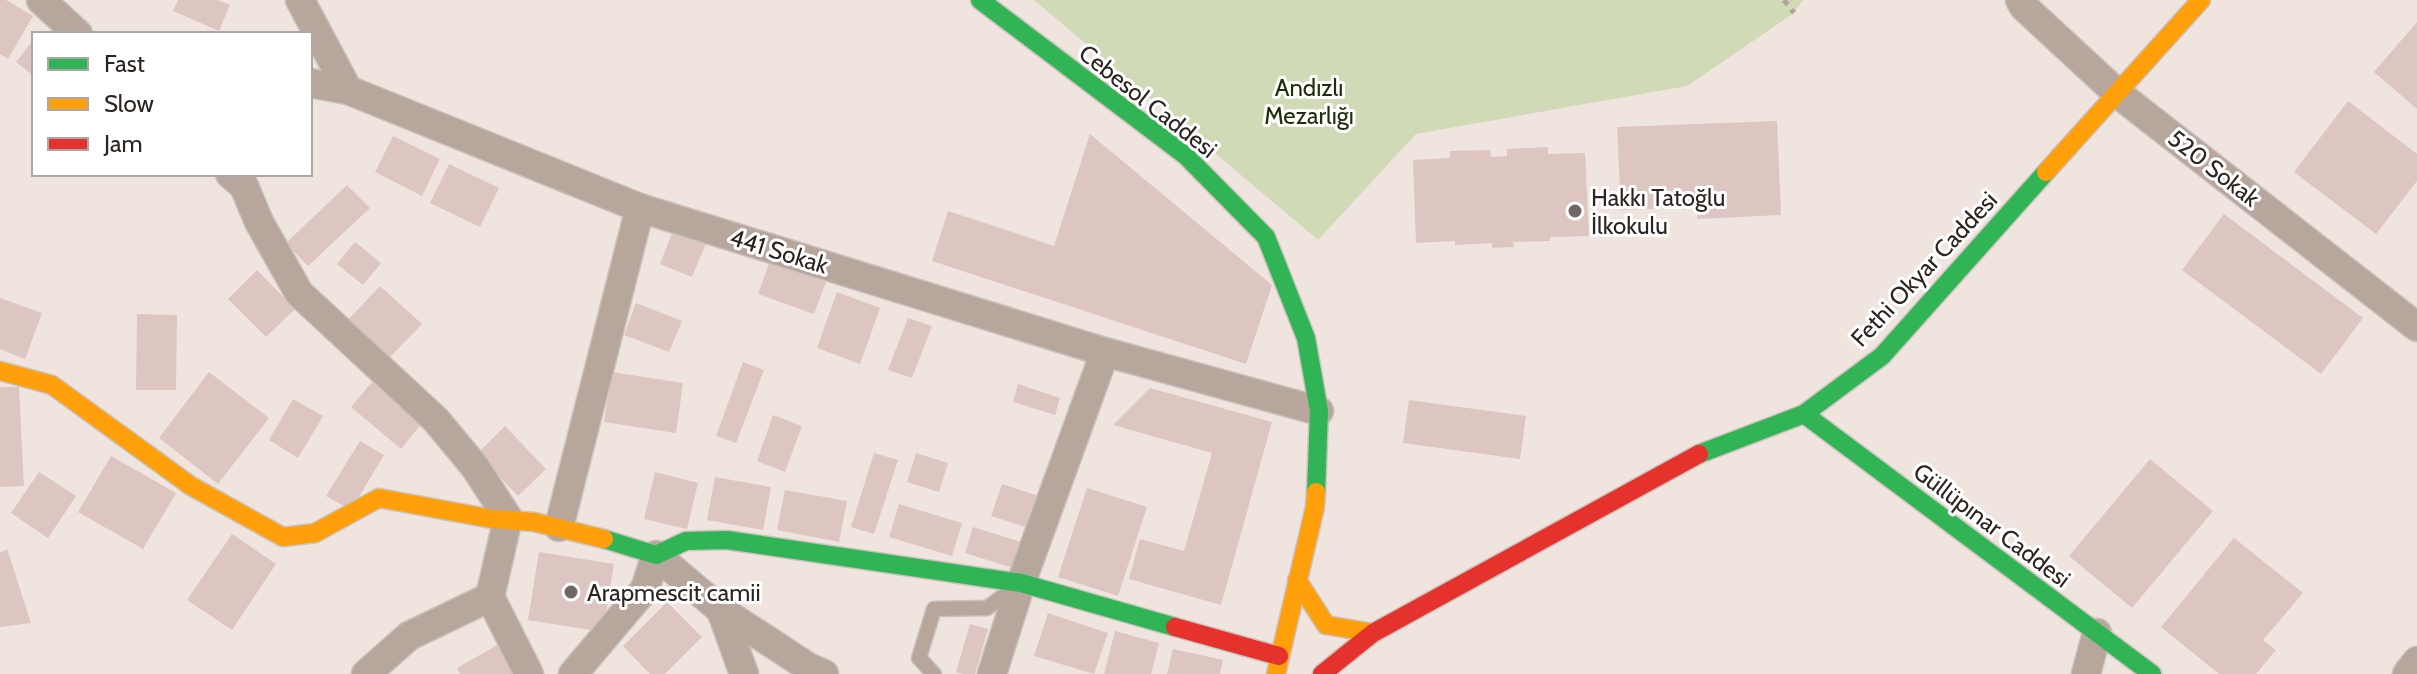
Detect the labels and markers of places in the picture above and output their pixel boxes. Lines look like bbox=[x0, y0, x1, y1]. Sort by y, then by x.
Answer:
place label: Hakkı Tatoğlu İlkokulu bbox=[1591, 183, 1725, 240]
marker: Hakkı Tatoğlu İlkokulu bbox=[1566, 202, 1584, 220]
place label: Arapmescit camii bbox=[587, 578, 760, 607]
marker: Arapmescit camii bbox=[562, 583, 580, 601]

